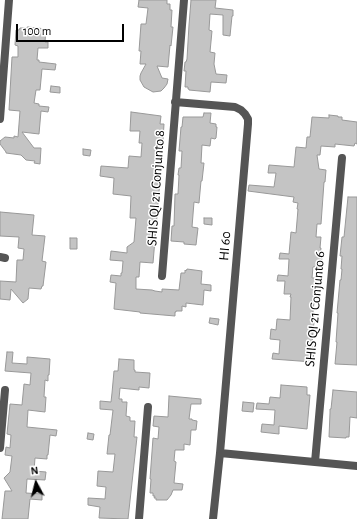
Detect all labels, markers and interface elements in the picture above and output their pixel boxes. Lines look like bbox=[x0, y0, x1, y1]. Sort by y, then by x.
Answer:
scale bar bbox=[18, 16, 126, 42]
text: 100 m bbox=[23, 25, 51, 37]
street label: SHIS QI 21 Conjunto 8 bbox=[144, 129, 168, 247]
street label: HI 60 bbox=[215, 231, 235, 261]
street label: SHIS QI 21 Conjunto 6 bbox=[302, 250, 328, 368]
north arrow bbox=[16, 463, 56, 503]
text: N bbox=[30, 465, 39, 477]

